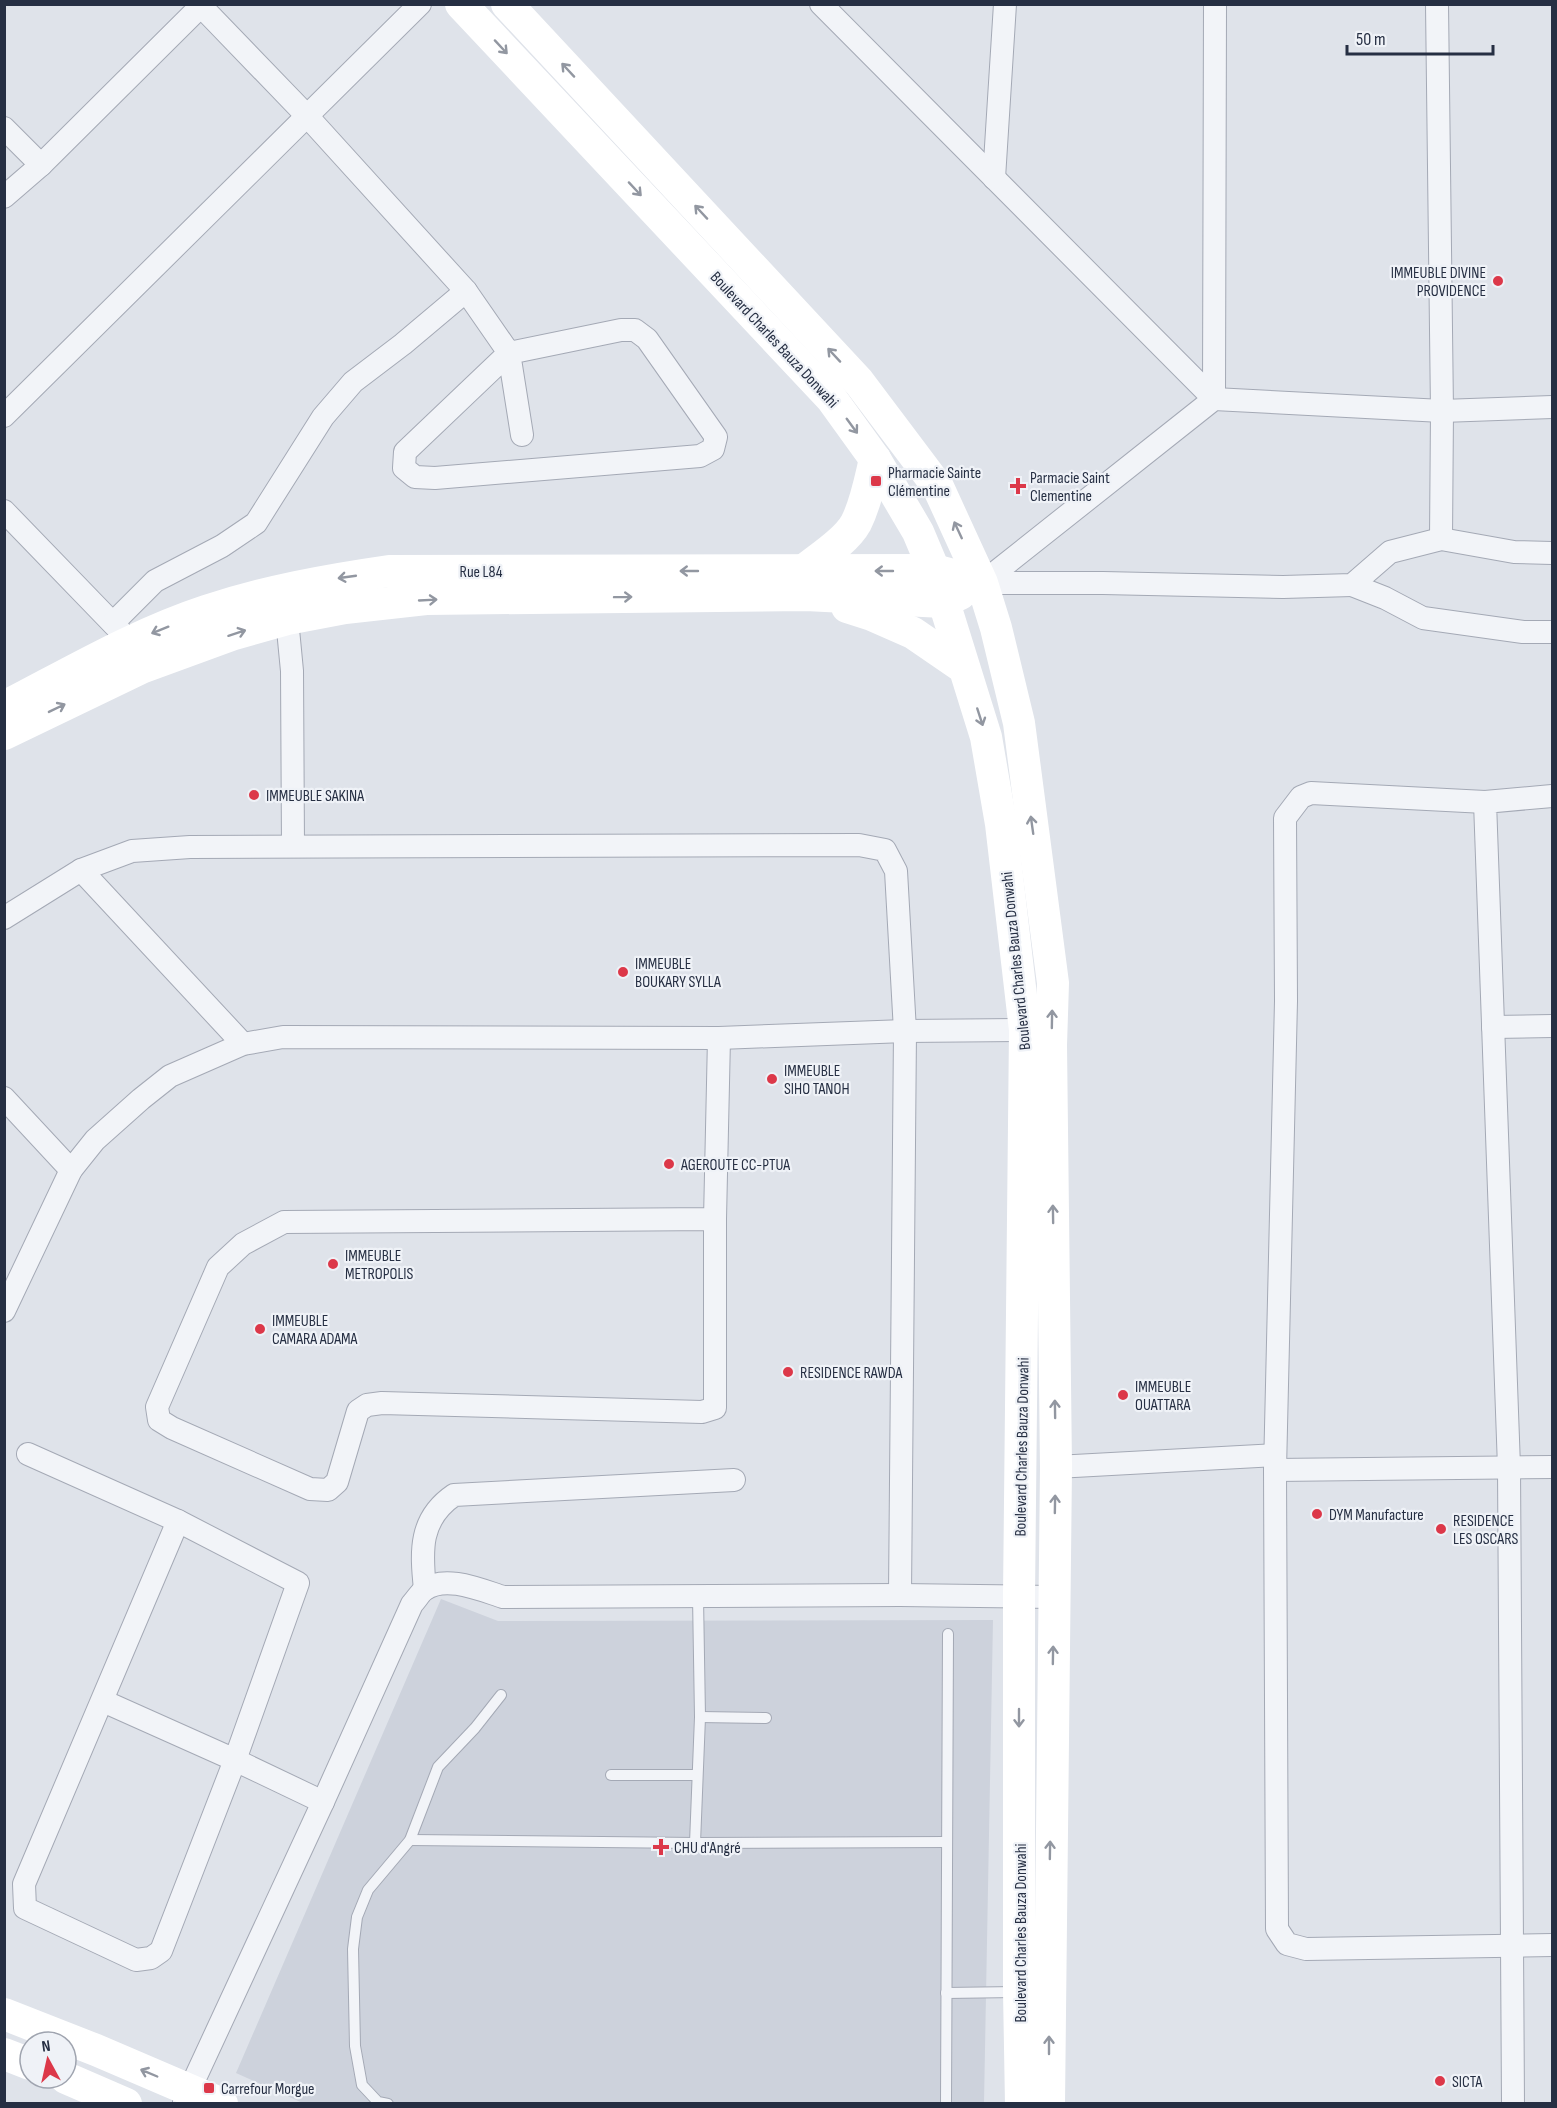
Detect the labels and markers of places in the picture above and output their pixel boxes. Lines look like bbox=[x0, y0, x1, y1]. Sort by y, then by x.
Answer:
place label: IMMEUBLE DIVINE PROVIDENCE bbox=[1391, 264, 1486, 301]
marker: IMMEUBLE DIVINE PROVIDENCE bbox=[1491, 274, 1505, 288]
place label: Pharmacie Sainte Clémentine bbox=[888, 464, 981, 501]
place label: Parmacie Saint Clementine bbox=[1030, 469, 1110, 506]
marker: Pharmacie Sainte Clémentine bbox=[869, 474, 883, 488]
marker: Parmacie Saint Clementine bbox=[1011, 479, 1025, 493]
place label: IMMEUBLE SAKINA bbox=[266, 787, 364, 806]
marker: IMMEUBLE SAKINA bbox=[247, 788, 261, 802]
place label: IMMEUBLE BOUKARY SYLLA bbox=[635, 955, 721, 992]
marker: IMMEUBLE BOUKARY SYLLA bbox=[616, 965, 630, 979]
place label: IMMEUBLE SIHO TANOH bbox=[784, 1062, 850, 1099]
marker: IMMEUBLE SIHO TANOH bbox=[765, 1072, 779, 1086]
place label: AGEROUTE CC-PTUA bbox=[680, 1156, 790, 1175]
marker: AGEROUTE CC-PTUA bbox=[662, 1157, 676, 1171]
place label: IMMEUBLE METROPOLIS bbox=[345, 1247, 414, 1284]
marker: IMMEUBLE METROPOLIS bbox=[326, 1257, 340, 1271]
place label: IMMEUBLE CAMARA ADAMA bbox=[272, 1312, 357, 1349]
marker: IMMEUBLE CAMARA ADAMA bbox=[253, 1322, 267, 1336]
place label: RESIDENCE RAWDA bbox=[800, 1364, 902, 1383]
marker: RESIDENCE RAWDA bbox=[781, 1365, 795, 1379]
place label: IMMEUBLE OUATTARA bbox=[1135, 1378, 1191, 1415]
marker: IMMEUBLE OUATTARA bbox=[1116, 1388, 1130, 1402]
place label: DYM Manufacture bbox=[1329, 1506, 1424, 1525]
marker: DYM Manufacture bbox=[1310, 1507, 1324, 1521]
place label: RESIDENCE LES OSCARS bbox=[1453, 1512, 1519, 1549]
marker: RESIDENCE LES OSCARS bbox=[1434, 1522, 1448, 1536]
marker: CHU d'Angré bbox=[652, 1838, 670, 1856]
place label: CHU d'Angré bbox=[674, 1839, 741, 1858]
place label: SICTA bbox=[1452, 2073, 1483, 2092]
marker: SICTA bbox=[1433, 2074, 1447, 2088]
place label: Carrefour Morgue bbox=[221, 2080, 315, 2099]
marker: Carrefour Morgue bbox=[202, 2081, 216, 2095]

